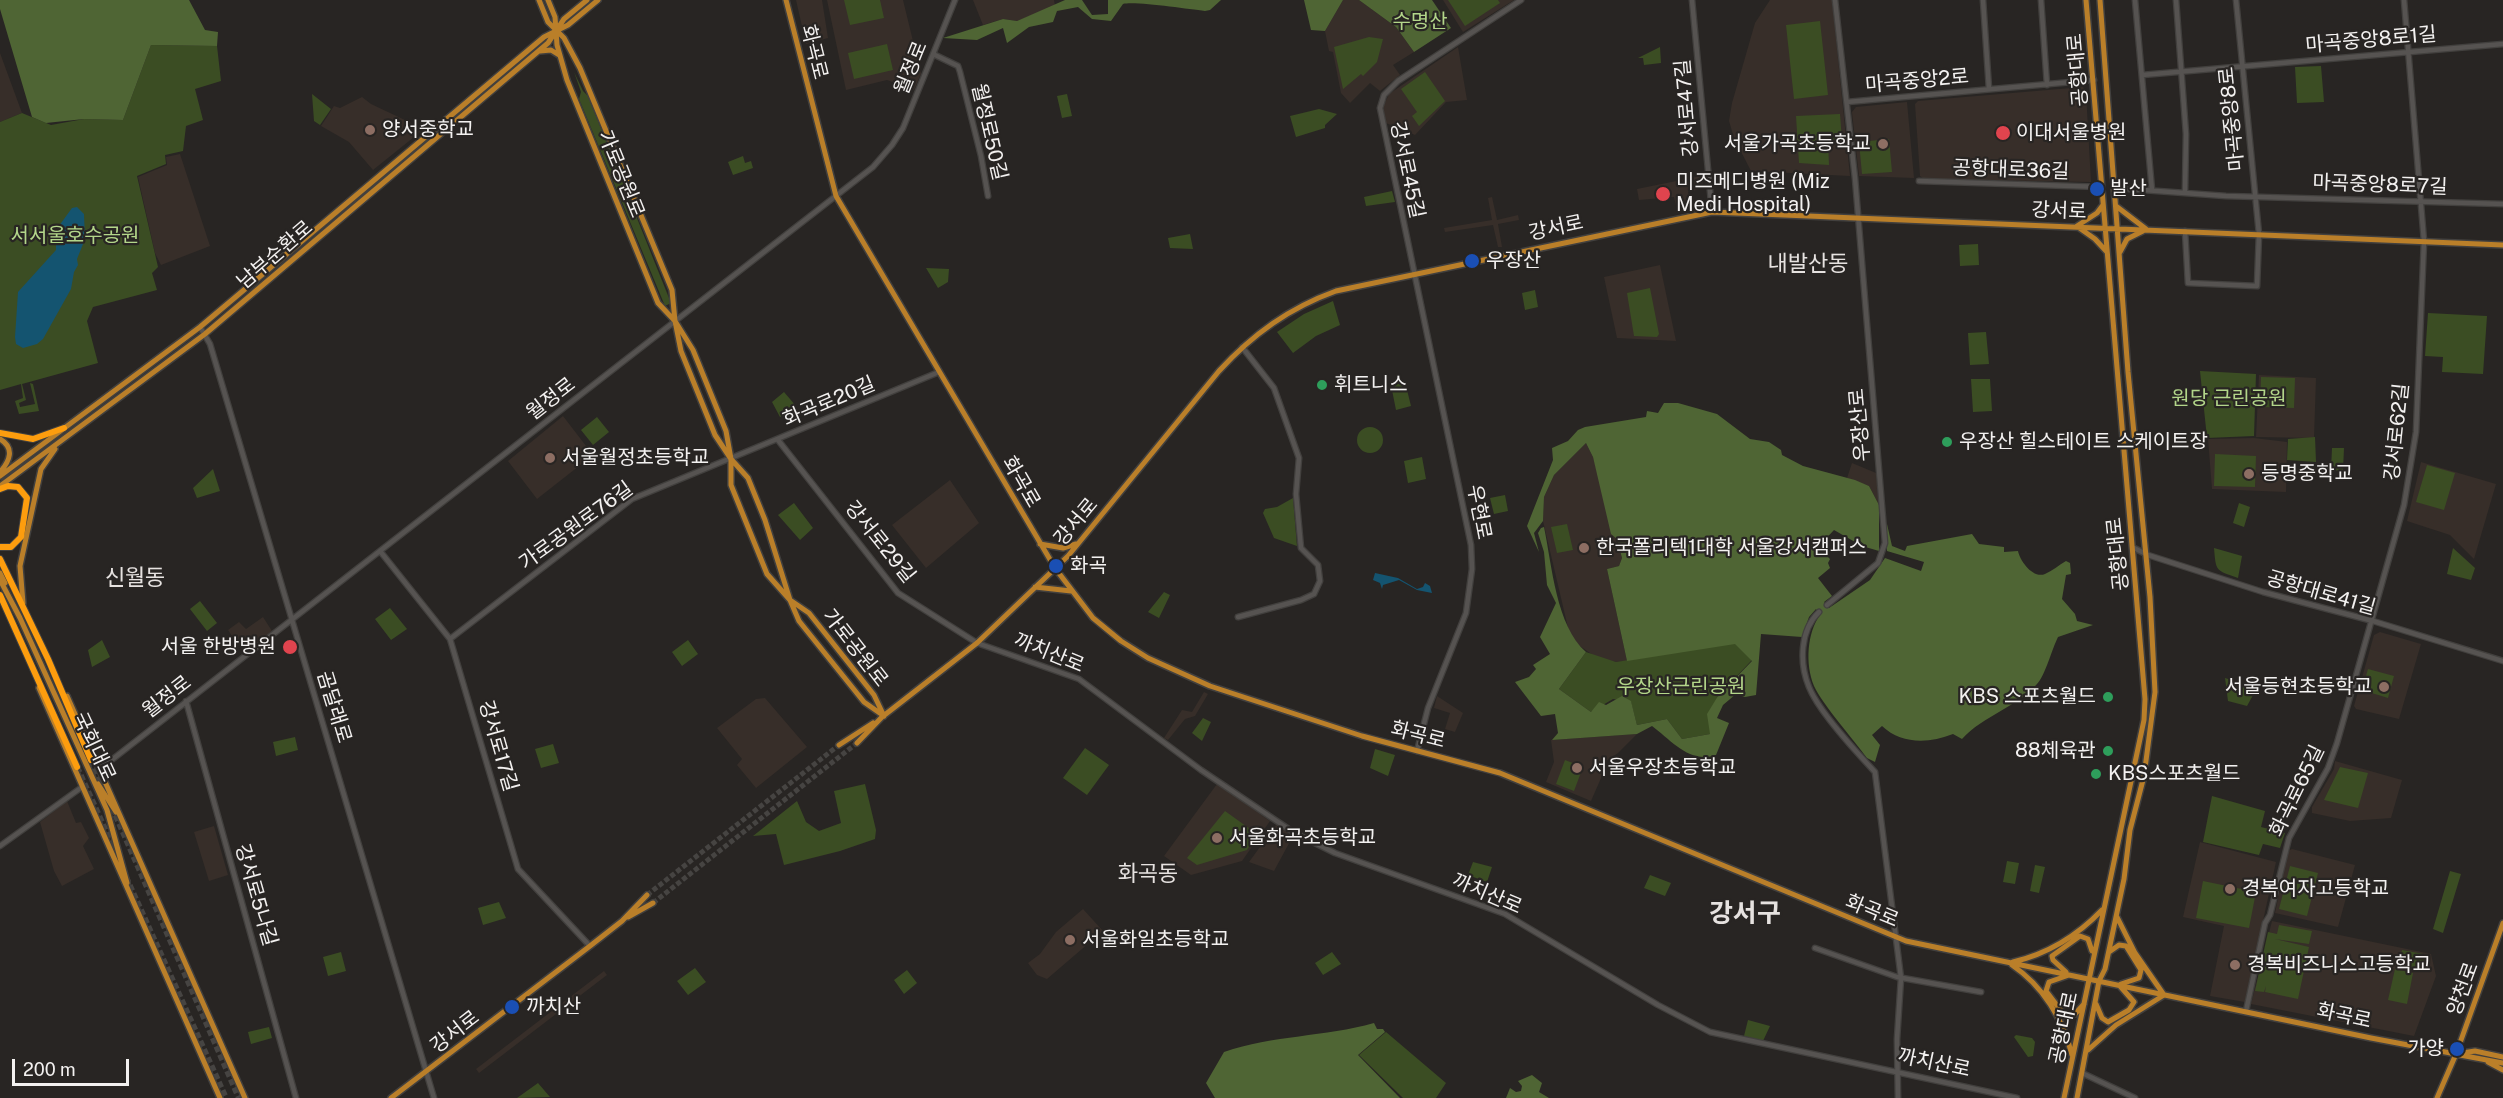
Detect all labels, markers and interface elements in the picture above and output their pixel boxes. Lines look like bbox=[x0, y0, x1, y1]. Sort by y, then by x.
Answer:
park label: 수명산 bbox=[1392, 10, 1448, 34]
street label: 화곡로 bbox=[796, 22, 832, 82]
street label: 마곡중앙8로1길 bbox=[2304, 22, 2438, 58]
street label: 공항대로 bbox=[2063, 32, 2093, 108]
street label: 월정로 bbox=[890, 38, 932, 98]
street label: 강서로47길 bbox=[1671, 58, 1703, 158]
street label: 마곡중앙2로 bbox=[1864, 65, 1970, 97]
street label: 마곡중앙8로 bbox=[2215, 66, 2249, 172]
street label: 월정로50길 bbox=[966, 81, 1012, 183]
place label: 양서중학교 bbox=[382, 118, 474, 142]
street label: 강서로45길 bbox=[1385, 119, 1429, 221]
place label: 이대서울병원 bbox=[2016, 121, 2126, 145]
marker: 양서중학교 bbox=[363, 123, 377, 137]
marker: 이대서울병원 bbox=[1994, 124, 2012, 142]
street label: 가로공원로 bbox=[593, 127, 649, 221]
place label: 서울가곡초등학교 bbox=[1724, 132, 1871, 156]
marker: 서울가곡초등학교 bbox=[1876, 137, 1890, 151]
street label: 공항대로36길 bbox=[1952, 156, 2070, 184]
place label: 미즈메디병원 (Miz Medi Hospital) bbox=[1676, 170, 1830, 217]
street label: 마곡중앙8로7길 bbox=[2312, 171, 2448, 199]
place label: 발산 bbox=[2110, 177, 2147, 201]
marker: 발산 bbox=[2088, 180, 2106, 198]
marker: 미즈메디병원 (Miz Medi Hospital) bbox=[1654, 185, 1672, 203]
street label: 강서로 bbox=[2031, 198, 2087, 224]
street label: 강서로 bbox=[1527, 211, 1585, 245]
street label: 남부순환로 bbox=[232, 216, 318, 294]
park label: 서서울호수공원 bbox=[11, 224, 139, 248]
place label: 우장산 bbox=[1486, 249, 1541, 273]
district label: 내발산동 bbox=[1768, 251, 1848, 277]
marker: 우장산 bbox=[1463, 252, 1481, 270]
street label: 화곡로20길 bbox=[779, 372, 879, 432]
street label: 월정로 bbox=[522, 373, 580, 425]
place label: 휘트니스 bbox=[1334, 373, 1408, 397]
marker: 휘트니스 bbox=[1315, 378, 1329, 392]
street label: 강서로62길 bbox=[2380, 382, 2414, 482]
street label: 우장산로 bbox=[1845, 387, 1875, 463]
park label: 원당 근린공원 bbox=[2171, 387, 2287, 411]
place label: 우장산 힐스테이트 스케이트장 bbox=[1959, 430, 2208, 454]
marker: 우장산 힐스테이트 스케이트장 bbox=[1940, 435, 1954, 449]
place label: 서울월정초등학교 bbox=[562, 446, 709, 470]
marker: 서울월정초등학교 bbox=[543, 451, 557, 465]
street label: 화곡로 bbox=[997, 452, 1045, 512]
place label: 등명중학교 bbox=[2261, 462, 2353, 486]
marker: 등명중학교 bbox=[2242, 467, 2256, 481]
street label: 가로공원로76길 bbox=[515, 477, 637, 575]
street label: 우현로 bbox=[1462, 483, 1496, 541]
street label: 강서로 bbox=[1049, 493, 1103, 551]
street label: 강서로29길 bbox=[840, 496, 920, 588]
street label: 공항대로 bbox=[2102, 516, 2134, 592]
place label: 한국폴리텍1대학 서울강서캠퍼스 bbox=[1596, 536, 1867, 560]
marker: 한국폴리텍1대학 서울강서캠퍼스 bbox=[1577, 541, 1591, 555]
place label: 화곡 bbox=[1070, 554, 1107, 578]
marker: 화곡 bbox=[1047, 557, 1065, 575]
district label: 신월동 bbox=[105, 565, 165, 591]
street label: 공항대로41길 bbox=[2264, 566, 2378, 620]
street label: 가로공원로 bbox=[817, 604, 893, 692]
street label: 까치산로 bbox=[1010, 628, 1088, 678]
place label: 서울 한방병원 bbox=[161, 635, 276, 659]
marker: 서울 한방병원 bbox=[281, 638, 299, 656]
street label: 곰달래로 bbox=[312, 668, 356, 746]
street label: 월정로 bbox=[138, 671, 196, 723]
park label: 우장산근린공원 bbox=[1617, 675, 1745, 699]
place label: 서울등현초등학교 bbox=[2225, 675, 2372, 699]
marker: 서울등현초등학교 bbox=[2377, 680, 2391, 694]
place label: KBS 스포츠월드 bbox=[1959, 685, 2096, 709]
marker: KBS 스포츠월드 bbox=[2101, 690, 2115, 704]
street label: 강서로17길 bbox=[474, 698, 522, 794]
street label: 국회대로 bbox=[68, 709, 120, 785]
street label: 화곡로 bbox=[1388, 717, 1448, 753]
place label: 88체육관 bbox=[2015, 739, 2096, 763]
street label: 화곡로65길 bbox=[2265, 741, 2329, 841]
marker: 88체육관 bbox=[2101, 744, 2115, 758]
place label: 서울우장초등학교 bbox=[1589, 756, 1736, 780]
marker: 서울우장초등학교 bbox=[1570, 761, 1584, 775]
place label: KBS스포츠월드 bbox=[2108, 762, 2241, 786]
marker: KBS스포츠월드 bbox=[2089, 767, 2103, 781]
place label: 서울화곡초등학교 bbox=[1229, 826, 1376, 850]
marker: 서울화곡초등학교 bbox=[1210, 831, 1224, 845]
street label: 강서로5나길 bbox=[230, 841, 282, 949]
district label: 화곡동 bbox=[1118, 861, 1178, 887]
street label: 까치산로 bbox=[1448, 869, 1526, 919]
place label: 경복여자고등학교 bbox=[2242, 877, 2389, 901]
marker: 경복여자고등학교 bbox=[2223, 882, 2237, 896]
street label: 화곡로 bbox=[1842, 890, 1902, 932]
district label: 강서구 bbox=[1709, 898, 1781, 930]
place label: 서울화일초등학교 bbox=[1082, 928, 1229, 952]
marker: 서울화일초등학교 bbox=[1063, 933, 1077, 947]
place label: 경복비즈니스고등학교 bbox=[2247, 953, 2431, 977]
marker: 경복비즈니스고등학교 bbox=[2228, 958, 2242, 972]
street label: 양천로 bbox=[2442, 959, 2484, 1019]
street label: 공항대로 bbox=[2045, 990, 2083, 1066]
place label: 까치산 bbox=[526, 995, 581, 1019]
marker: 까치산 bbox=[503, 998, 521, 1016]
street label: 화곡로 bbox=[2315, 999, 2373, 1033]
street label: 강서로 bbox=[426, 1006, 484, 1058]
place label: 가양 bbox=[2407, 1037, 2444, 1061]
marker: 가양 bbox=[2448, 1040, 2466, 1058]
street label: 까치산로 bbox=[1896, 1044, 1972, 1082]
scale bar bbox=[15, 1047, 132, 1085]
text: 200 m bbox=[23, 1059, 76, 1080]

